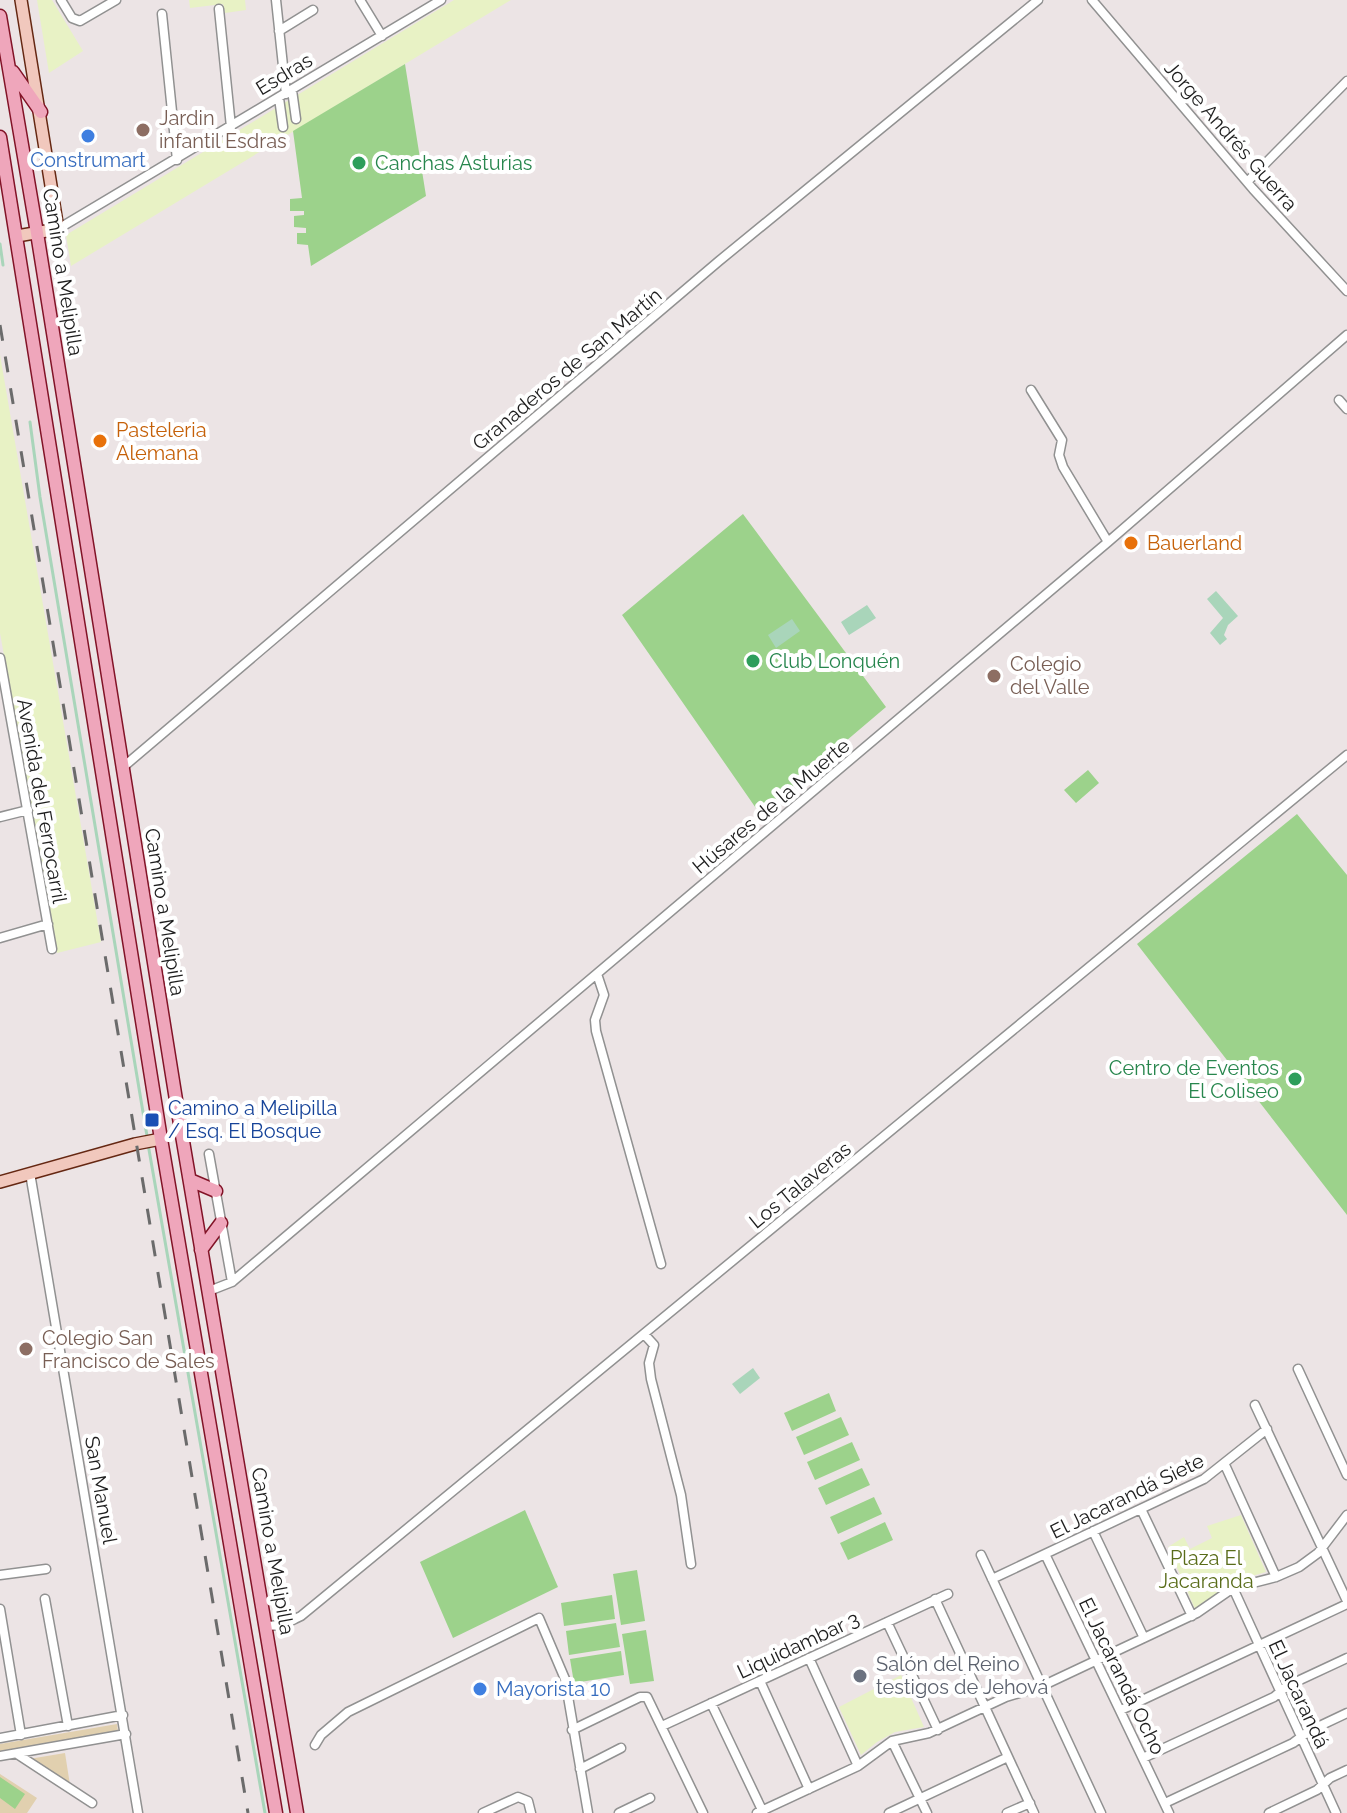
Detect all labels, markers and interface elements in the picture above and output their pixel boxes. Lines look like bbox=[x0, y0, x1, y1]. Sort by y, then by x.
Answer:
street label: Esdras bbox=[251, 48, 317, 100]
street label: Jorge Andrés Guerra bbox=[1160, 56, 1302, 216]
place label: Jardin infantil Esdras bbox=[159, 106, 287, 153]
marker: Jardin infantil Esdras bbox=[134, 121, 152, 139]
marker: Construmart bbox=[79, 127, 97, 145]
place label: Construmart bbox=[30, 148, 146, 172]
place label: Canchas Asturias bbox=[375, 151, 533, 175]
marker: Canchas Asturias bbox=[350, 154, 368, 172]
street label: Camino a Melipilla bbox=[38, 186, 88, 358]
street label: Granaderos de San Martín bbox=[468, 283, 666, 455]
place label: Pasteleria Alemana bbox=[116, 418, 207, 465]
marker: Pasteleria Alemana bbox=[91, 432, 109, 450]
place label: Bauerland bbox=[1147, 531, 1242, 555]
marker: Bauerland bbox=[1122, 534, 1140, 552]
place label: Club Lonquén bbox=[769, 649, 900, 673]
marker: Club Lonquén bbox=[744, 652, 762, 670]
place label: Colegio del Valle bbox=[1010, 652, 1090, 699]
marker: Colegio del Valle bbox=[985, 667, 1003, 685]
street label: Avenida del Ferrocarril bbox=[12, 697, 72, 906]
street label: Húsares de la Muerte bbox=[688, 733, 855, 879]
street label: Camino a Melipilla bbox=[140, 826, 190, 998]
place label: Centro de Eventos El Coliseo bbox=[1109, 1056, 1279, 1103]
marker: Centro de Eventos El Coliseo bbox=[1286, 1070, 1304, 1088]
place label: Camino a Melipilla / Esq. El Bosque bbox=[168, 1096, 337, 1143]
marker: Camino a Melipilla / Esq. El Bosque bbox=[143, 1111, 161, 1129]
street label: Los Talaveras bbox=[744, 1137, 856, 1233]
place label: Colegio San Francisco de Sales bbox=[42, 1326, 215, 1373]
marker: Colegio San Francisco de Sales bbox=[17, 1340, 35, 1358]
street label: San Manuel bbox=[80, 1434, 122, 1546]
street label: El Jacarandá Siete bbox=[1046, 1448, 1208, 1544]
street label: Camino a Melipilla bbox=[246, 1465, 300, 1637]
park label: Plaza El Jacaranda bbox=[1158, 1546, 1254, 1593]
street label: El Jacarandá Ocho bbox=[1074, 1594, 1170, 1758]
street label: Liquidambar 3 bbox=[733, 1606, 863, 1684]
street label: El Jacarandá bbox=[1263, 1636, 1335, 1752]
place label: Salón del Reino testigos de Jehová bbox=[876, 1652, 1048, 1699]
marker: Salón del Reino testigos de Jehová bbox=[851, 1667, 869, 1685]
place label: Mayorista 10 bbox=[496, 1677, 611, 1701]
marker: Mayorista 10 bbox=[471, 1680, 489, 1698]

